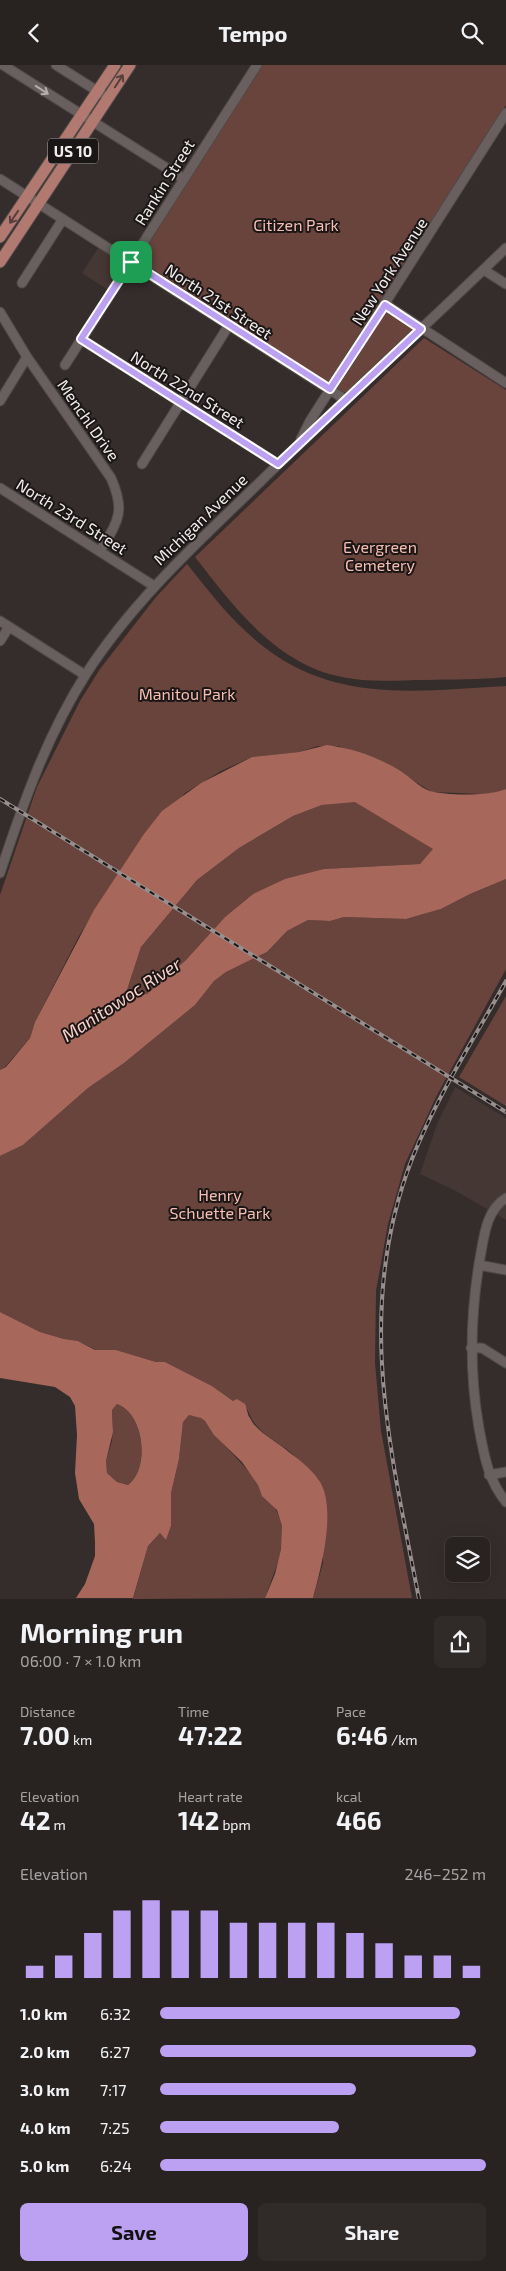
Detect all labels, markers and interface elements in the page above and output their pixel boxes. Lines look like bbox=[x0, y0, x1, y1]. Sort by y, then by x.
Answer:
icon: back bbox=[20, 19, 48, 47]
icon: search bbox=[458, 19, 486, 47]
text: Tempo bbox=[218, 20, 288, 46]
one-way arrow bbox=[114, 75, 124, 89]
one-way arrow bbox=[35, 86, 49, 96]
street label: Rankin Street bbox=[130, 136, 198, 228]
road number: US 10 bbox=[48, 139, 98, 163]
one-way arrow bbox=[9, 209, 19, 223]
street label: New York Avenue bbox=[347, 214, 431, 328]
park label: Citizen Park bbox=[253, 215, 339, 234]
pin bbox=[110, 241, 152, 283]
icon: arrive bbox=[117, 248, 145, 276]
street label: North 21st Street bbox=[162, 259, 276, 343]
street label: North 22nd Street bbox=[128, 346, 248, 432]
street label: Menchl Drive bbox=[54, 376, 124, 464]
street label: Michigan Avenue bbox=[149, 470, 251, 568]
street label: North 23rd Street bbox=[13, 474, 131, 558]
park label: Evergreen Cemetery bbox=[343, 537, 417, 574]
park label: Manitou Park bbox=[139, 684, 235, 703]
water label: Manitowoc River bbox=[57, 952, 186, 1046]
park label: Henry Schuette Park bbox=[170, 1185, 270, 1222]
map controls bbox=[445, 1537, 490, 1582]
button: layers bbox=[445, 1537, 490, 1582]
text: Morning run bbox=[20, 1615, 183, 1649]
button: share bbox=[434, 1616, 486, 1668]
text: 06:00 · 7 × 1.0 km bbox=[20, 1651, 141, 1670]
text: Distance bbox=[20, 1703, 75, 1720]
text: Time bbox=[178, 1703, 209, 1720]
text: Pace bbox=[336, 1703, 366, 1720]
text: 7.00 bbox=[20, 1720, 70, 1750]
text: 47:22 bbox=[178, 1720, 243, 1750]
text: 6:46 bbox=[336, 1720, 388, 1750]
text: km bbox=[70, 1731, 92, 1748]
text: /km bbox=[388, 1731, 418, 1748]
text: Elevation bbox=[20, 1788, 79, 1805]
text: Heart rate bbox=[178, 1788, 243, 1805]
text: kcal bbox=[336, 1788, 362, 1805]
text: 42 bbox=[20, 1805, 50, 1835]
text: 142 bbox=[178, 1805, 219, 1835]
text: 466 bbox=[336, 1805, 381, 1835]
text: m bbox=[50, 1816, 66, 1833]
text: bpm bbox=[219, 1816, 251, 1833]
text: Elevation bbox=[20, 1864, 88, 1883]
text: 246–252 m bbox=[404, 1864, 486, 1883]
text: 1.0 km bbox=[20, 2004, 67, 2023]
text: 6:32 bbox=[100, 2004, 131, 2023]
text: 2.0 km bbox=[20, 2042, 70, 2061]
text: 6:27 bbox=[100, 2042, 130, 2061]
text: 3.0 km bbox=[20, 2080, 70, 2099]
text: 7:17 bbox=[100, 2080, 127, 2099]
text: 4.0 km bbox=[20, 2118, 71, 2137]
text: 7:25 bbox=[100, 2118, 130, 2137]
text: 5.0 km bbox=[20, 2156, 69, 2175]
text: 6:24 bbox=[100, 2156, 132, 2175]
button: Save bbox=[20, 2203, 248, 2261]
button: Share bbox=[258, 2203, 486, 2261]

